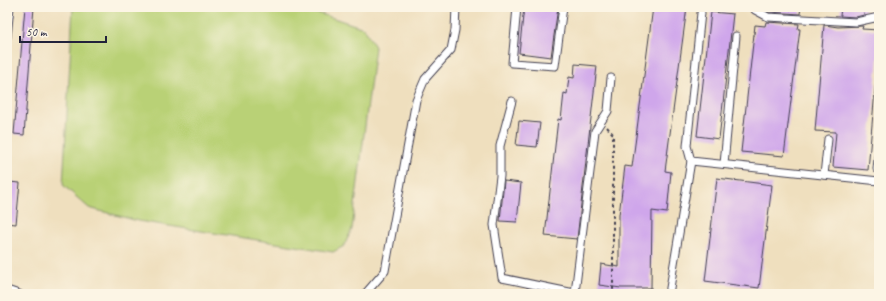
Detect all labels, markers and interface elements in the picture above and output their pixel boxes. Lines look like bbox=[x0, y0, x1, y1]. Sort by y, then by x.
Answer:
scale bar bbox=[20, 18, 106, 44]
text: 50 m bbox=[26, 24, 48, 40]

